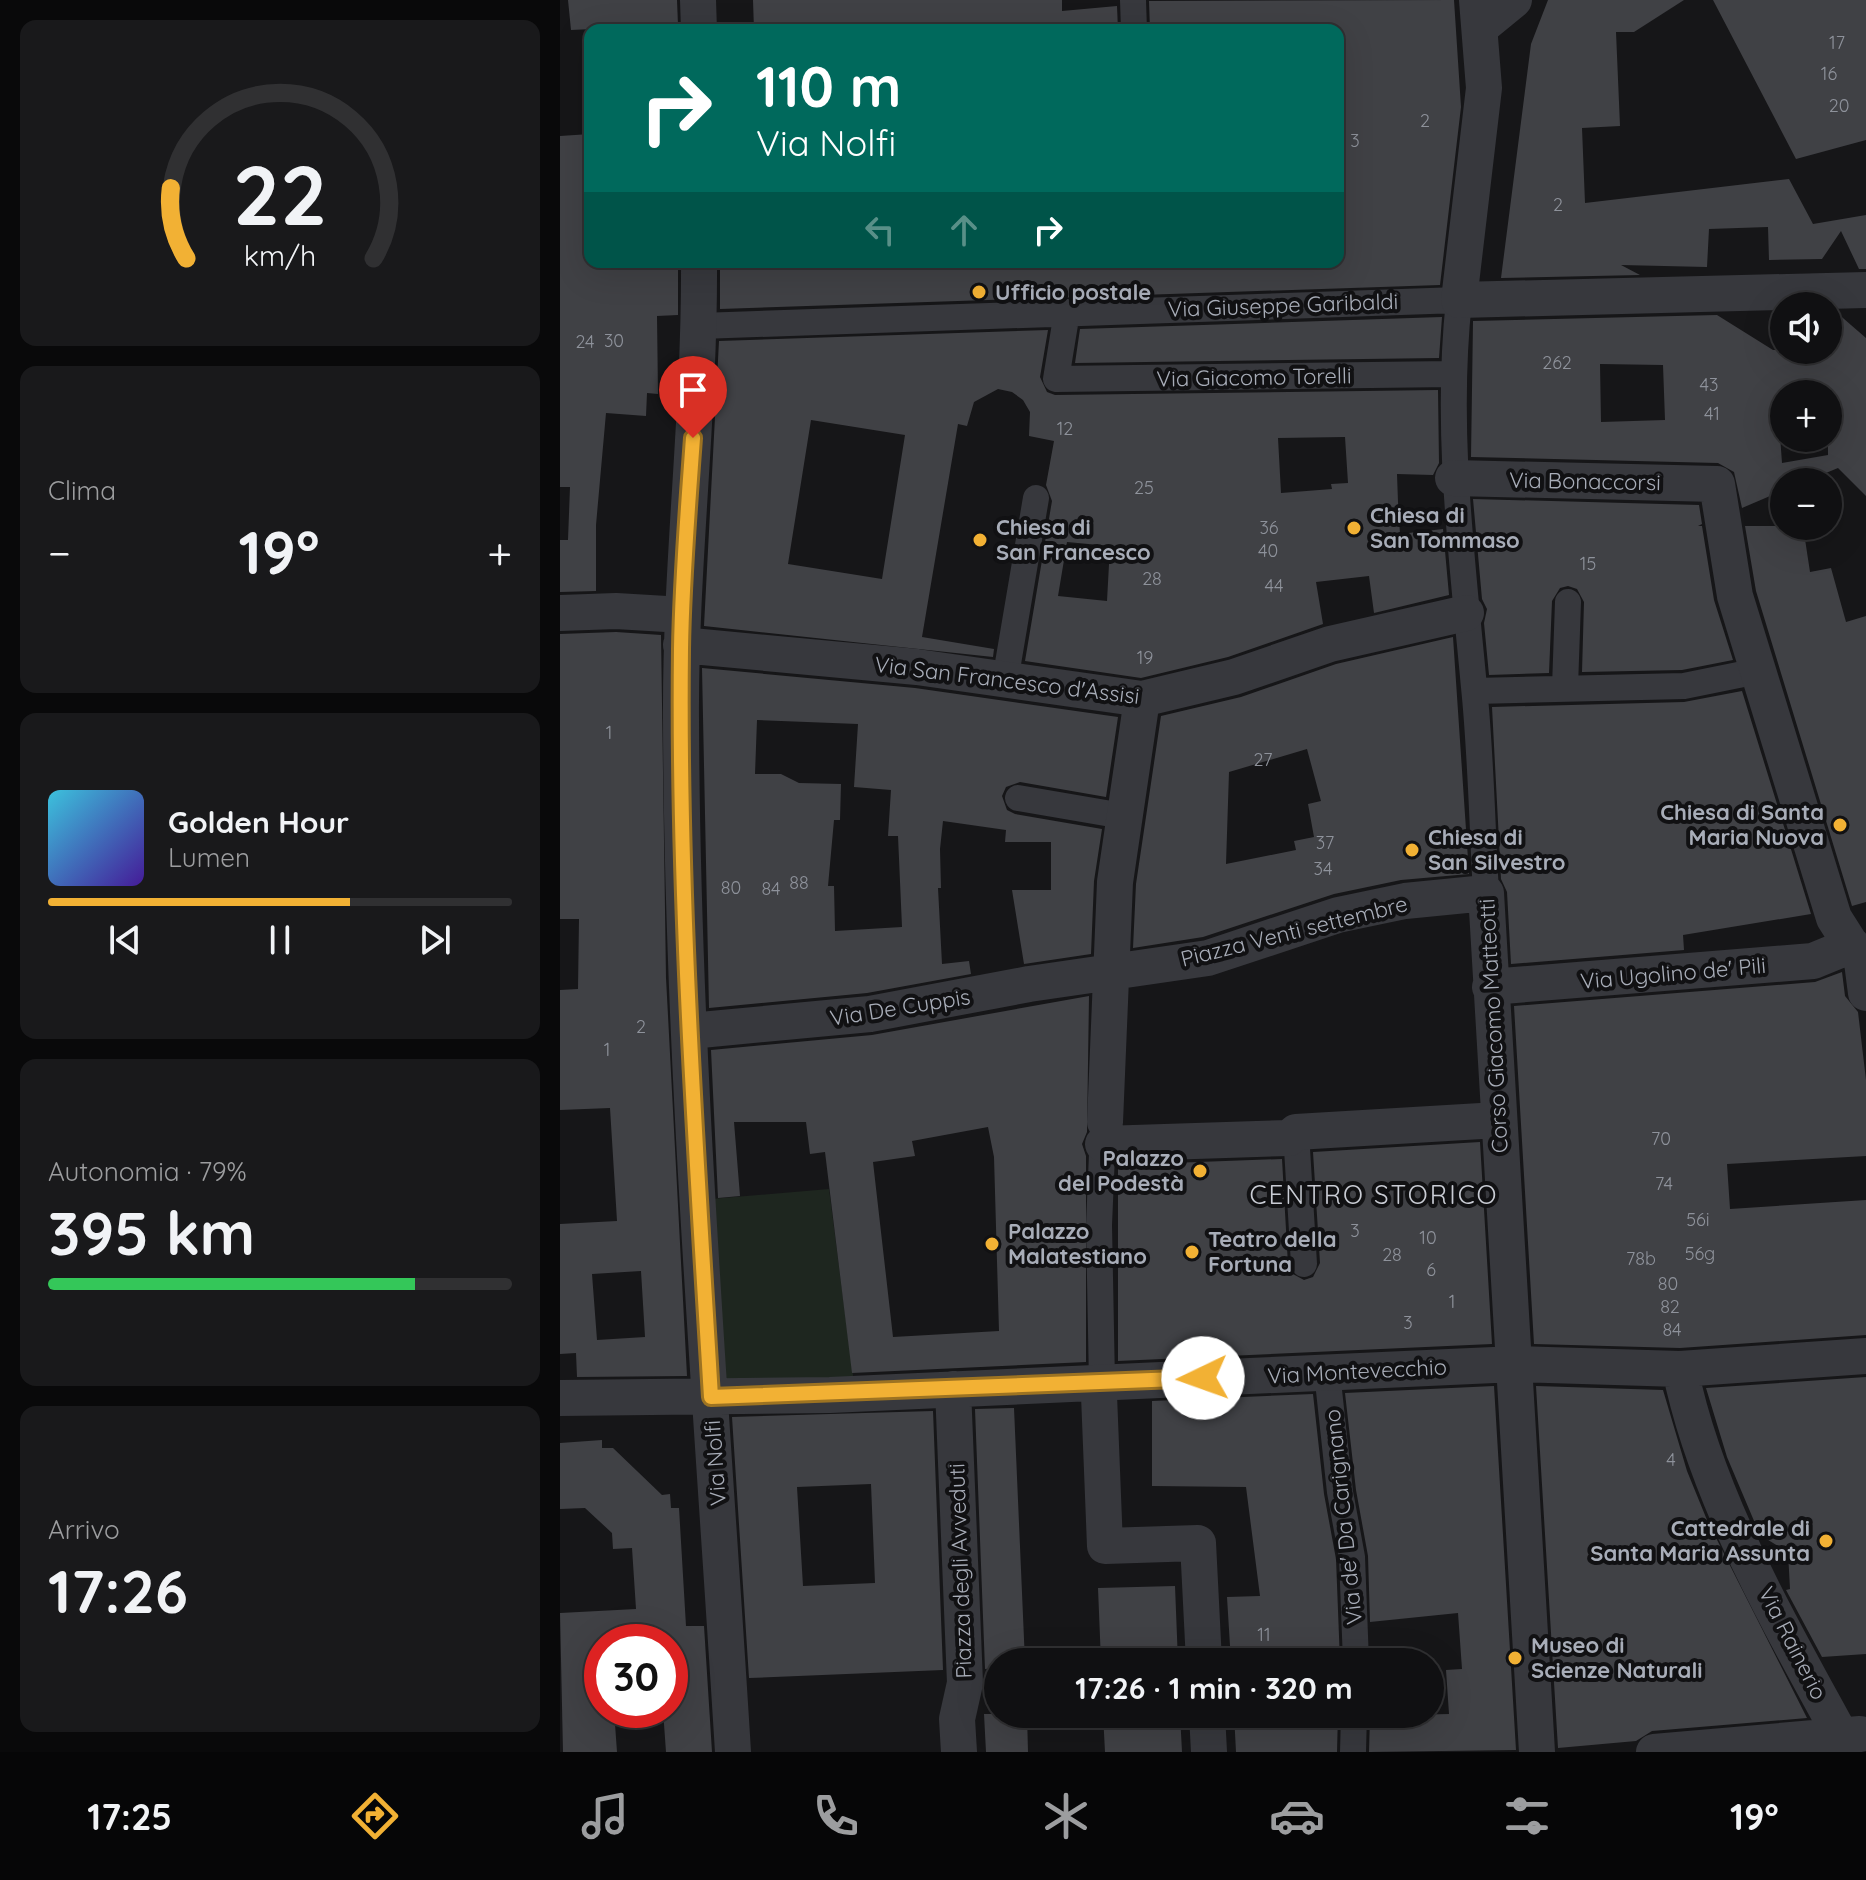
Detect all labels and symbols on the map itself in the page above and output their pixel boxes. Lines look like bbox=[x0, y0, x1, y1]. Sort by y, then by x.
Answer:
house number: 17 bbox=[1829, 31, 1845, 54]
house number: 16 bbox=[1821, 62, 1837, 85]
house number: 20 bbox=[1829, 94, 1849, 117]
house number: 2 bbox=[1420, 109, 1430, 132]
house number: 3 bbox=[1350, 129, 1360, 152]
house number: 2 bbox=[1553, 193, 1563, 216]
place label: Ufficio postale bbox=[995, 278, 1151, 306]
marker: Ufficio postale bbox=[970, 283, 988, 301]
street label: Via Giuseppe Garibaldi bbox=[1167, 287, 1399, 323]
house number: 30 bbox=[604, 329, 624, 352]
house number: 24 bbox=[575, 330, 595, 353]
house number: 262 bbox=[1542, 351, 1572, 374]
pin bbox=[659, 356, 727, 438]
street label: Via Giacomo Torelli bbox=[1156, 361, 1352, 393]
house number: 43 bbox=[1700, 373, 1718, 396]
house number: 41 bbox=[1704, 402, 1720, 425]
house number: 12 bbox=[1057, 417, 1073, 440]
street label: Via Bonaccorsi bbox=[1509, 466, 1661, 496]
house number: 25 bbox=[1134, 476, 1154, 499]
place label: Chiesa di San Tommaso bbox=[1370, 501, 1520, 554]
place label: Chiesa di San Francesco bbox=[996, 513, 1151, 566]
house number: 36 bbox=[1259, 516, 1279, 539]
marker: Chiesa di San Tommaso bbox=[1345, 519, 1363, 537]
marker: Chiesa di San Francesco bbox=[971, 531, 989, 549]
house number: 40 bbox=[1258, 539, 1278, 562]
house number: 15 bbox=[1580, 552, 1596, 575]
house number: 28 bbox=[1142, 567, 1162, 590]
house number: 44 bbox=[1265, 574, 1283, 597]
house number: 19 bbox=[1137, 646, 1153, 669]
street label: Via San Francesco d'Assisi bbox=[873, 650, 1141, 710]
house number: 1 bbox=[606, 721, 612, 744]
house number: 27 bbox=[1254, 748, 1272, 771]
place label: Chiesa di Santa Maria Nuova bbox=[1660, 798, 1824, 851]
marker: Chiesa di Santa Maria Nuova bbox=[1831, 816, 1849, 834]
place label: Chiesa di San Silvestro bbox=[1428, 823, 1566, 876]
house number: 37 bbox=[1316, 831, 1334, 854]
marker: Chiesa di San Silvestro bbox=[1403, 841, 1421, 859]
house number: 34 bbox=[1314, 857, 1332, 880]
house number: 88 bbox=[789, 871, 809, 894]
house number: 80 bbox=[721, 876, 741, 899]
house number: 84 bbox=[761, 877, 781, 900]
street label: Piazza Venti settembre bbox=[1178, 889, 1410, 973]
street label: Corso Giacomo Matteotti bbox=[1472, 898, 1514, 1154]
street label: Via Ugolino de' Pili bbox=[1579, 951, 1767, 995]
street label: Via De Cuppis bbox=[828, 982, 972, 1032]
house number: 2 bbox=[636, 1015, 646, 1038]
house number: 1 bbox=[604, 1038, 610, 1061]
house number: 70 bbox=[1651, 1127, 1671, 1150]
place label: Palazzo del Podestà bbox=[1058, 1144, 1184, 1197]
marker: Palazzo del Podestà bbox=[1191, 1162, 1209, 1180]
house number: 74 bbox=[1655, 1172, 1673, 1195]
district label: CENTRO STORICO bbox=[1249, 1178, 1499, 1211]
house number: 56i bbox=[1686, 1208, 1710, 1231]
place label: Palazzo Malatestiano bbox=[1008, 1217, 1147, 1270]
house number: 3 bbox=[1350, 1219, 1360, 1242]
place label: Teatro della Fortuna bbox=[1208, 1225, 1336, 1278]
house number: 10 bbox=[1419, 1226, 1437, 1249]
marker: Palazzo Malatestiano bbox=[983, 1235, 1001, 1253]
house number: 56g bbox=[1685, 1242, 1715, 1265]
marker: Teatro della Fortuna bbox=[1183, 1243, 1201, 1261]
house number: 28 bbox=[1382, 1243, 1402, 1266]
house number: 78b bbox=[1626, 1247, 1656, 1270]
house number: 6 bbox=[1426, 1258, 1436, 1281]
house number: 80 bbox=[1658, 1272, 1678, 1295]
house number: 1 bbox=[1449, 1290, 1455, 1313]
house number: 82 bbox=[1660, 1295, 1680, 1318]
house number: 3 bbox=[1403, 1311, 1413, 1334]
house number: 84 bbox=[1662, 1318, 1682, 1341]
position arrow bbox=[1161, 1336, 1245, 1420]
street label: Via Montevecchio bbox=[1266, 1352, 1448, 1390]
street label: Via de' Da Carignano bbox=[1318, 1408, 1368, 1626]
street label: Via Nolfi bbox=[698, 1419, 732, 1507]
house number: 4 bbox=[1666, 1448, 1676, 1471]
street label: Piazza degli Avveduti bbox=[942, 1463, 978, 1679]
place label: Cattedrale di Santa Maria Assunta bbox=[1590, 1514, 1810, 1567]
marker: Cattedrale di Santa Maria Assunta bbox=[1817, 1532, 1835, 1550]
street label: Via Rainerio bbox=[1753, 1582, 1833, 1704]
house number: 11 bbox=[1257, 1623, 1271, 1646]
speed limit sign: 30 bbox=[584, 1624, 688, 1728]
place label: Museo di Scienze Naturali bbox=[1531, 1631, 1703, 1684]
marker: Museo di Scienze Naturali bbox=[1506, 1649, 1524, 1667]

